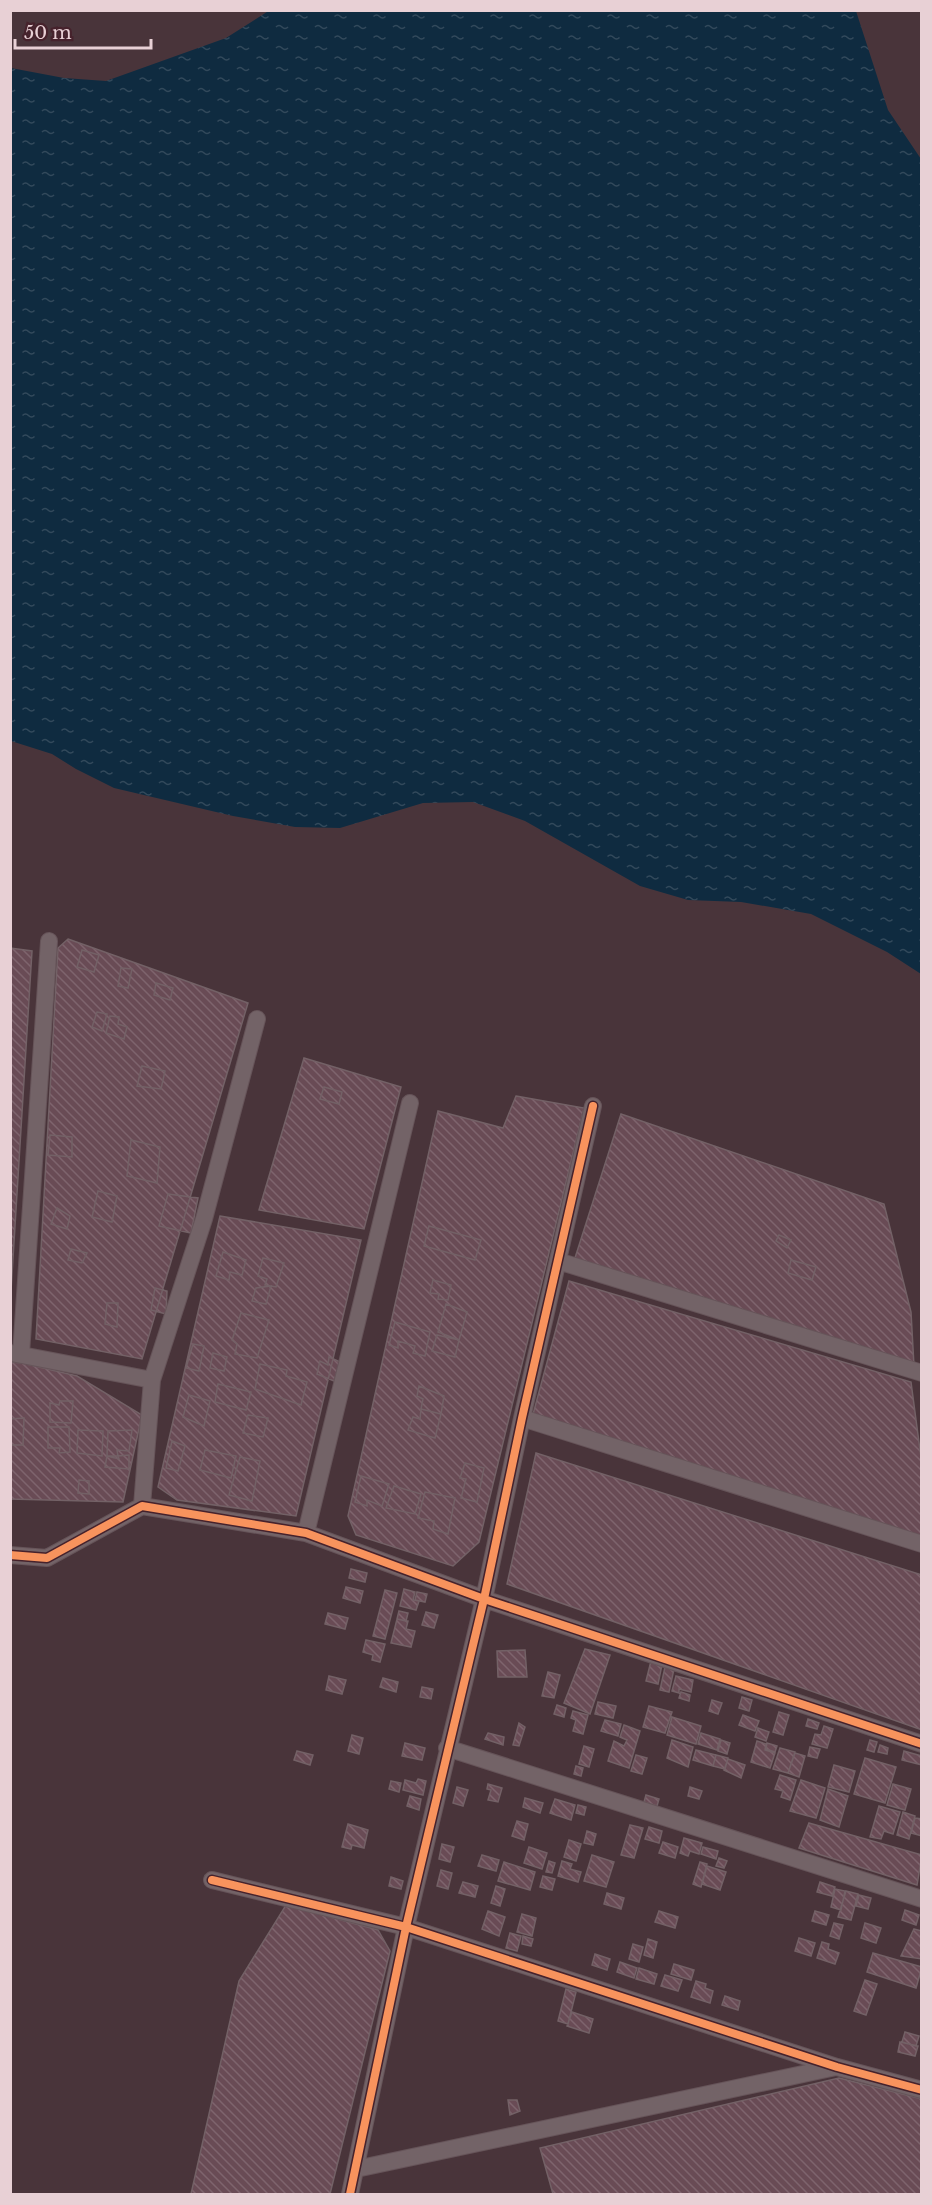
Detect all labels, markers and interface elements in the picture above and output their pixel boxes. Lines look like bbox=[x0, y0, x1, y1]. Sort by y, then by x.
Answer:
scale bar bbox=[15, 12, 152, 50]
text: 50 m bbox=[24, 22, 72, 44]

